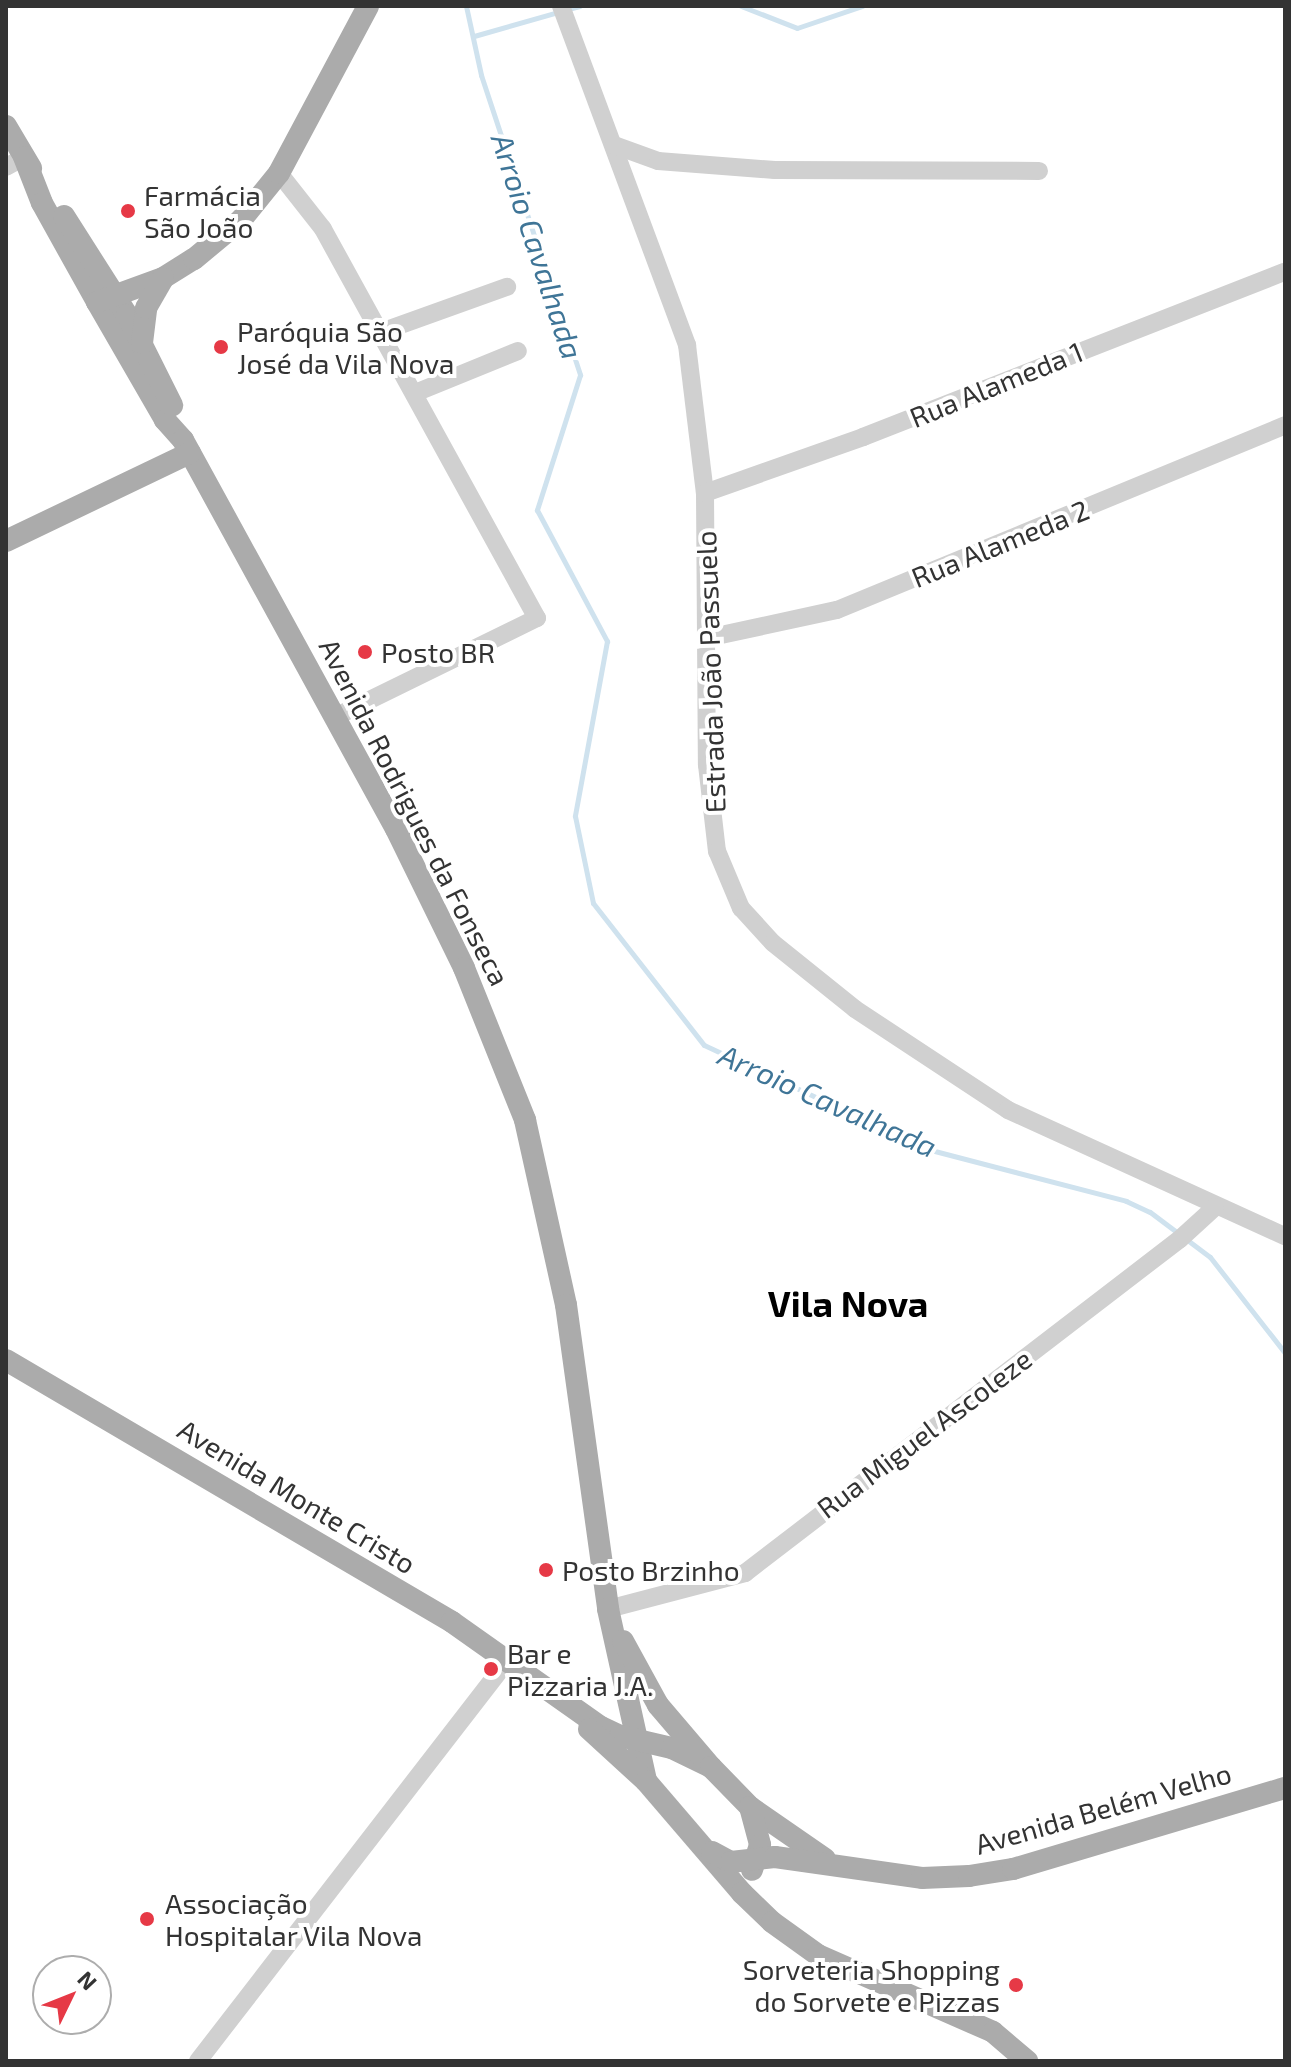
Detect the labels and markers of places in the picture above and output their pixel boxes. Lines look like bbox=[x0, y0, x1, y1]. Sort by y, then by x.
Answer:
place label: Farmácia São João bbox=[144, 178, 261, 244]
marker: Farmácia São João bbox=[119, 202, 137, 220]
place label: Paróquia São José da Vila Nova bbox=[237, 314, 455, 380]
marker: Paróquia São José da Vila Nova bbox=[212, 338, 230, 356]
place label: Posto BR bbox=[381, 635, 495, 669]
marker: Posto BR bbox=[356, 643, 374, 661]
place label: Posto Brzinho bbox=[562, 1553, 740, 1587]
marker: Posto Brzinho bbox=[537, 1561, 555, 1579]
place label: Bar e Pizzaria J.A. bbox=[507, 1636, 654, 1702]
marker: Bar e Pizzaria J.A. bbox=[482, 1660, 500, 1678]
place label: Associação Hospitalar Vila Nova bbox=[165, 1886, 424, 1952]
marker: Associação Hospitalar Vila Nova bbox=[136, 1908, 158, 1930]
place label: Sorveteria Shopping do Sorvete e Pizzas bbox=[743, 1952, 1000, 2018]
marker: Sorveteria Shopping do Sorvete e Pizzas bbox=[1007, 1976, 1025, 1994]

